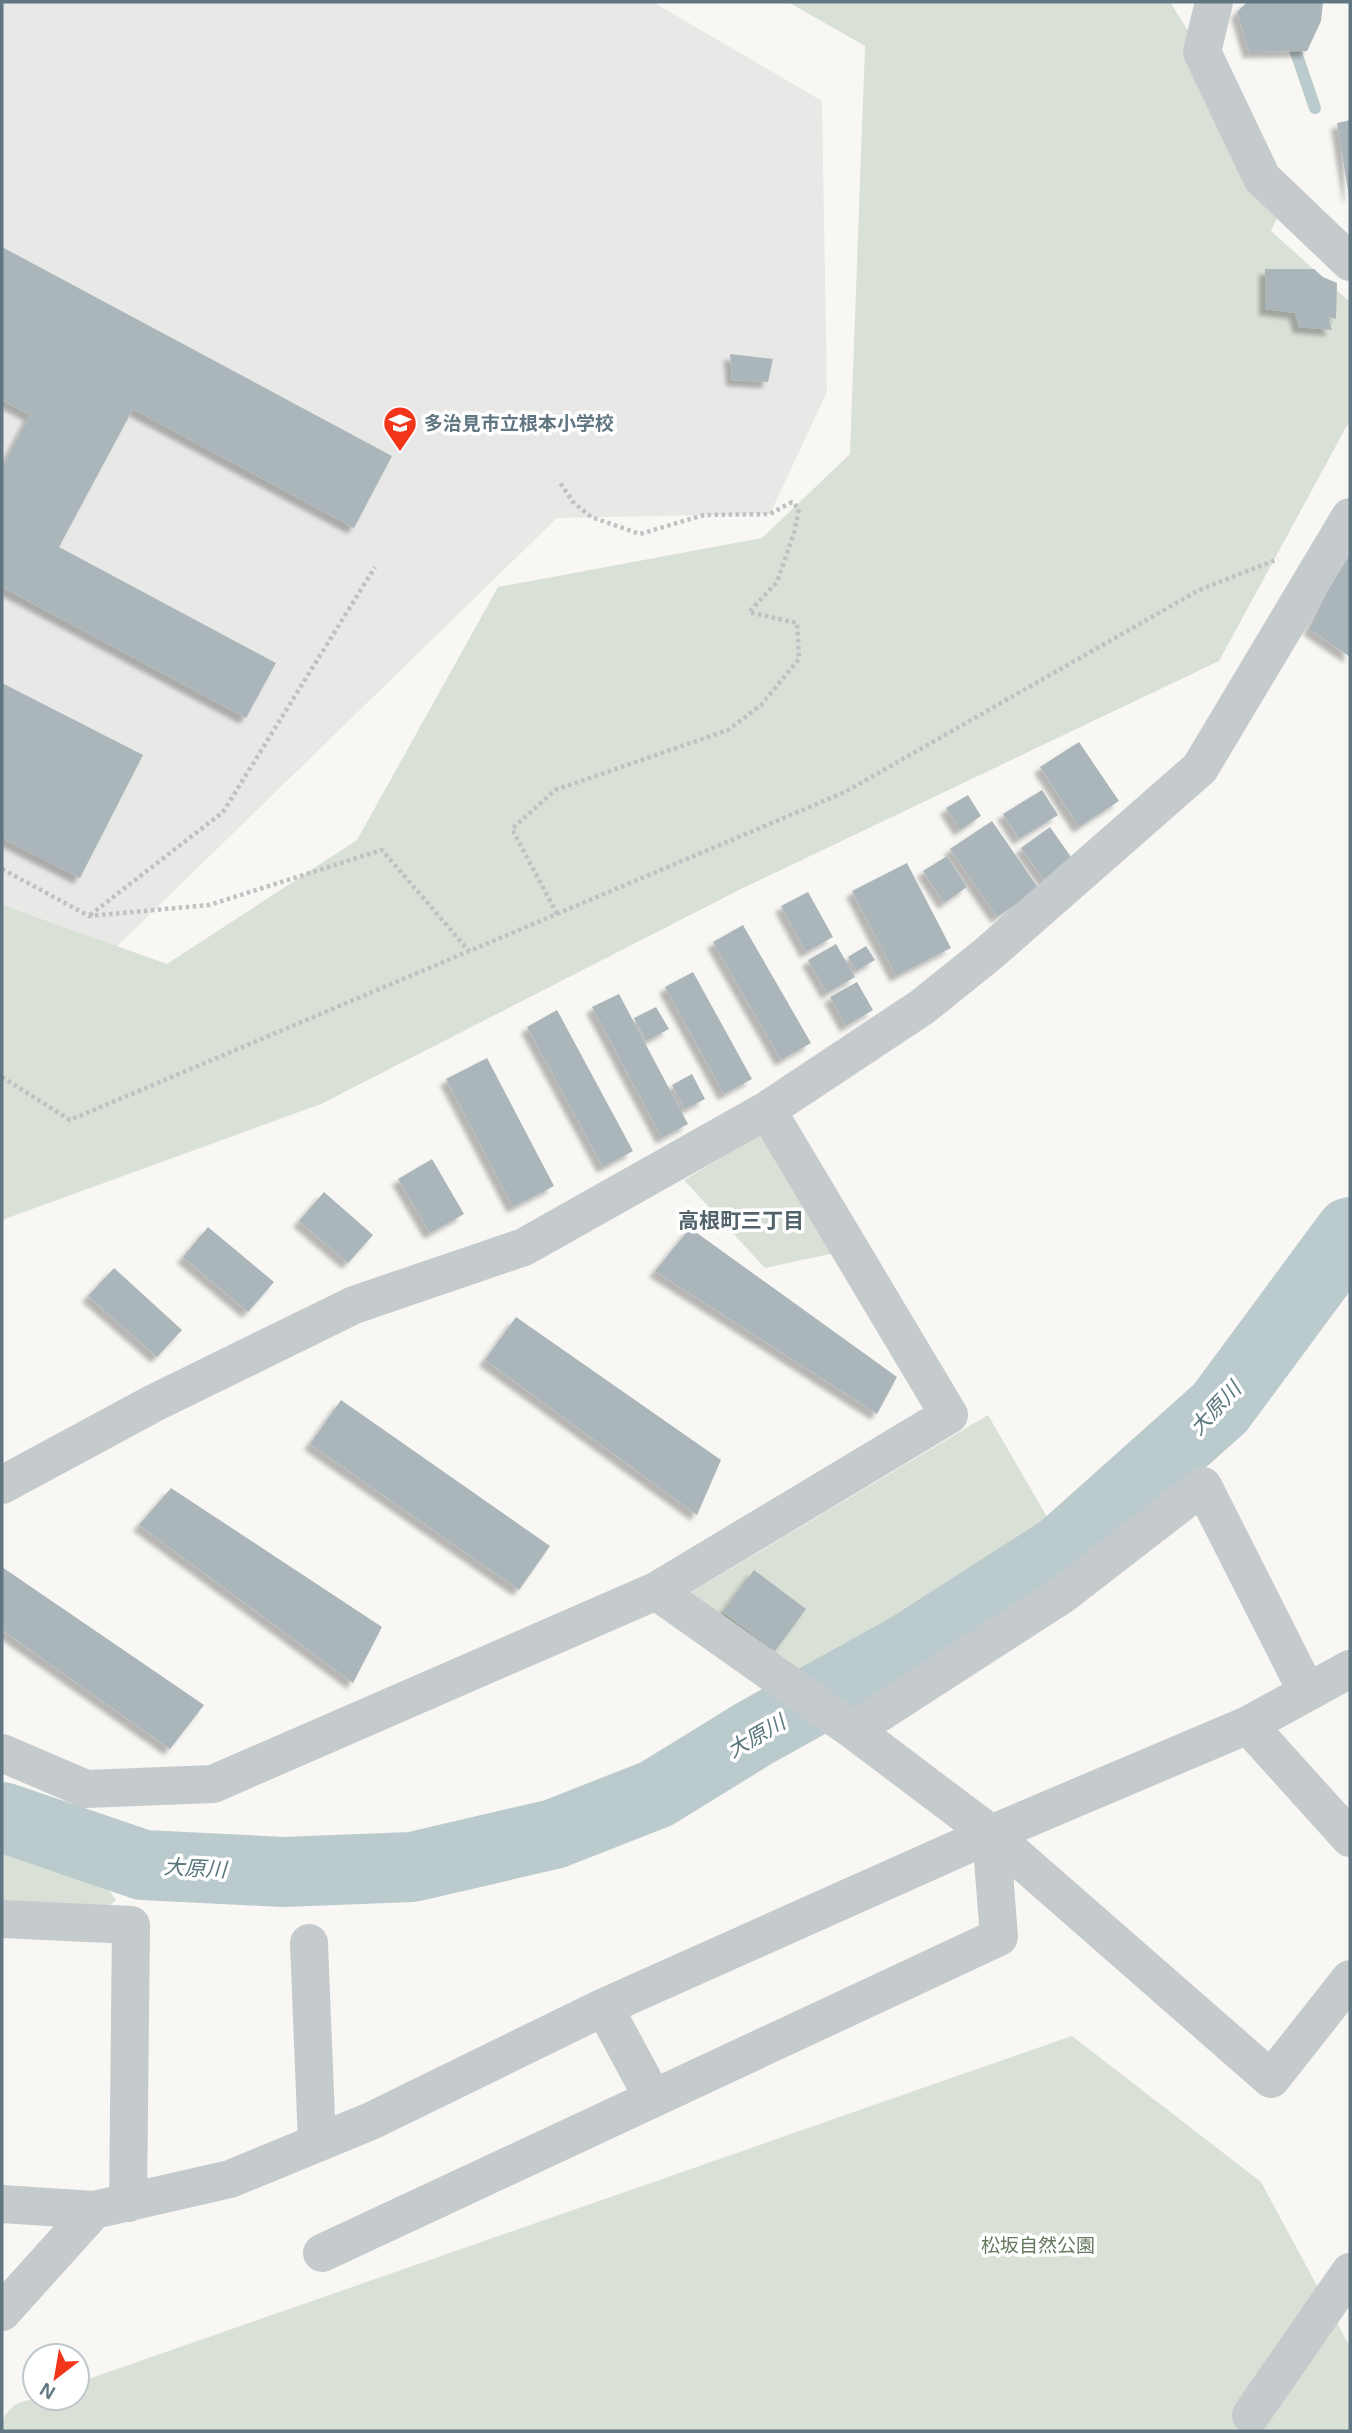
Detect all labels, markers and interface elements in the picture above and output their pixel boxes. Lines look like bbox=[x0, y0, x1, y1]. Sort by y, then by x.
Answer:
school or university icon: 多治見市立根本小学校 bbox=[381, 404, 419, 453]
place label: 多治見市立根本小学校 bbox=[424, 413, 614, 434]
district label: 高根町三丁目 bbox=[678, 1209, 804, 1232]
water label: 大原川 bbox=[1185, 1376, 1246, 1439]
water label: 大原川 bbox=[723, 1709, 791, 1762]
water label: 大原川 bbox=[163, 1855, 229, 1881]
park label: 松坂自然公園 bbox=[981, 2235, 1095, 2256]
north arrow bbox=[21, 2342, 91, 2412]
text: N bbox=[36, 2379, 59, 2404]

